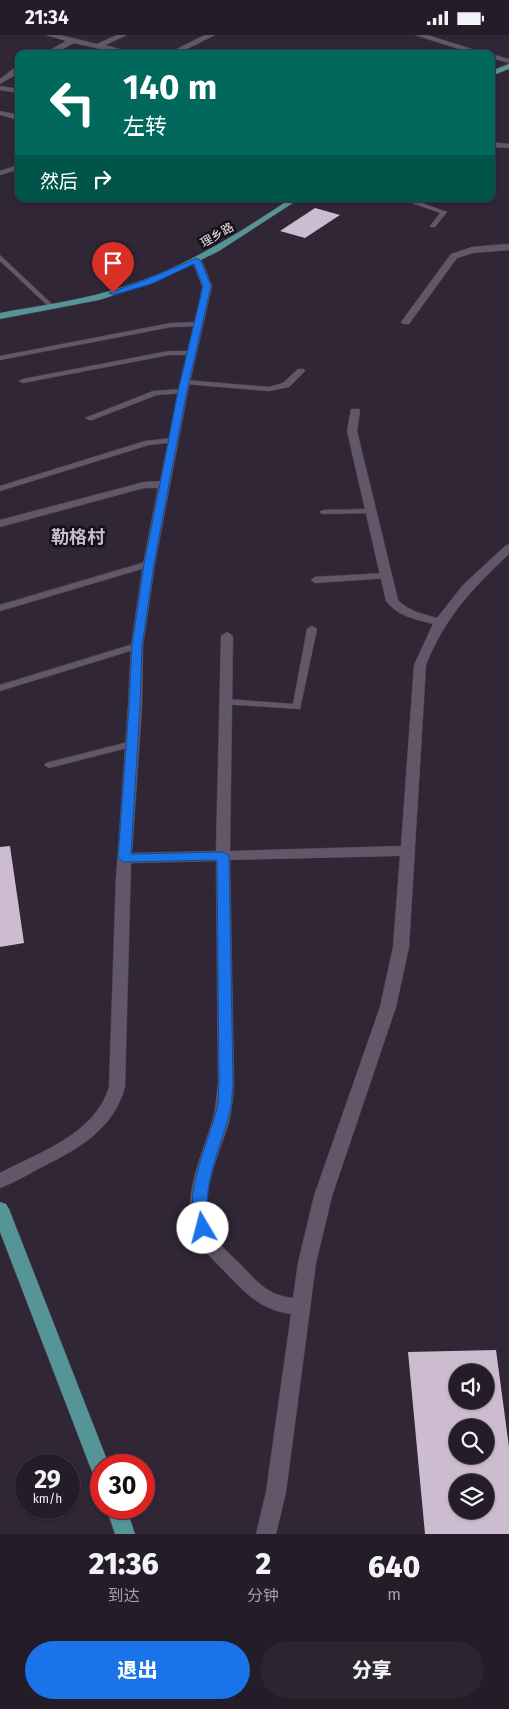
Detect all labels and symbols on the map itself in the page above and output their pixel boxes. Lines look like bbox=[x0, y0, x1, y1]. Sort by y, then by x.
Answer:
street label: 理乡路 bbox=[198, 220, 236, 250]
pin bbox=[92, 242, 134, 293]
district label: 勒格村 bbox=[51, 526, 105, 548]
position arrow bbox=[176, 1201, 228, 1253]
speed limit sign: 30 bbox=[90, 1454, 155, 1519]

